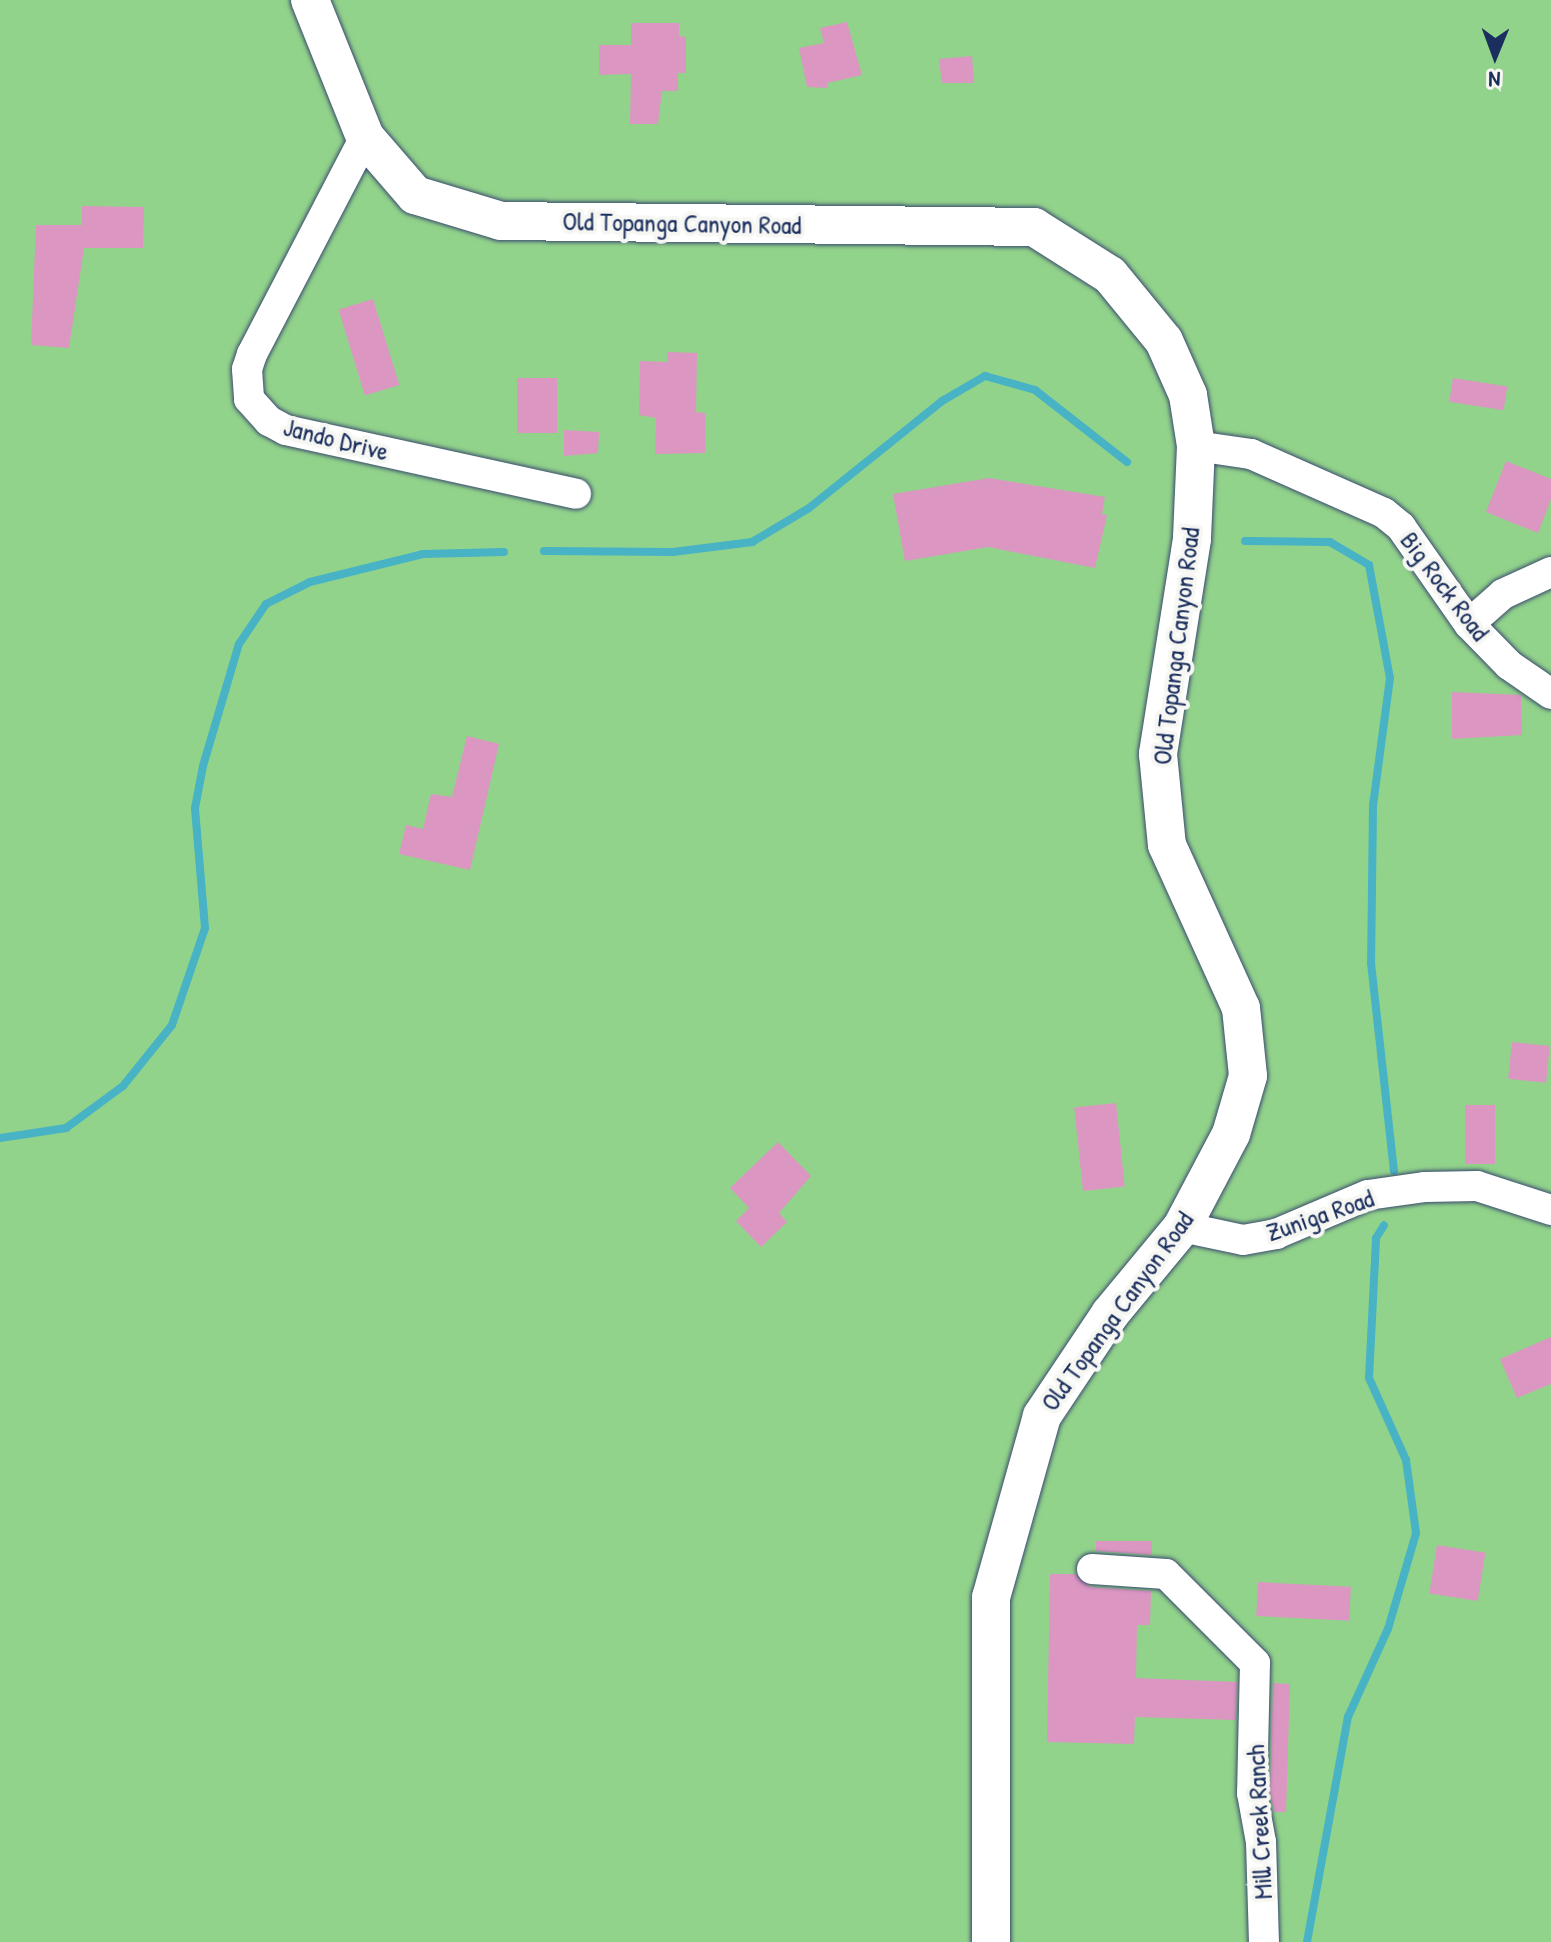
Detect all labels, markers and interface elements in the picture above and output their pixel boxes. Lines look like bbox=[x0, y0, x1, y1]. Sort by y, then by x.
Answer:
north arrow bbox=[1455, 16, 1535, 96]
text: N bbox=[1488, 65, 1501, 95]
street label: Old Topanga Canyon Road bbox=[562, 205, 802, 241]
street label: Jando Drive bbox=[280, 411, 392, 467]
street label: Big Rock Road bbox=[1394, 525, 1496, 647]
street label: Old Topanga Canyon Road bbox=[1146, 526, 1206, 766]
street label: Zuniga Road bbox=[1262, 1182, 1378, 1248]
street label: Old Topanga Canyon Road bbox=[1034, 1205, 1200, 1417]
street label: Mill Creek Ranch bbox=[1239, 1744, 1279, 1900]

